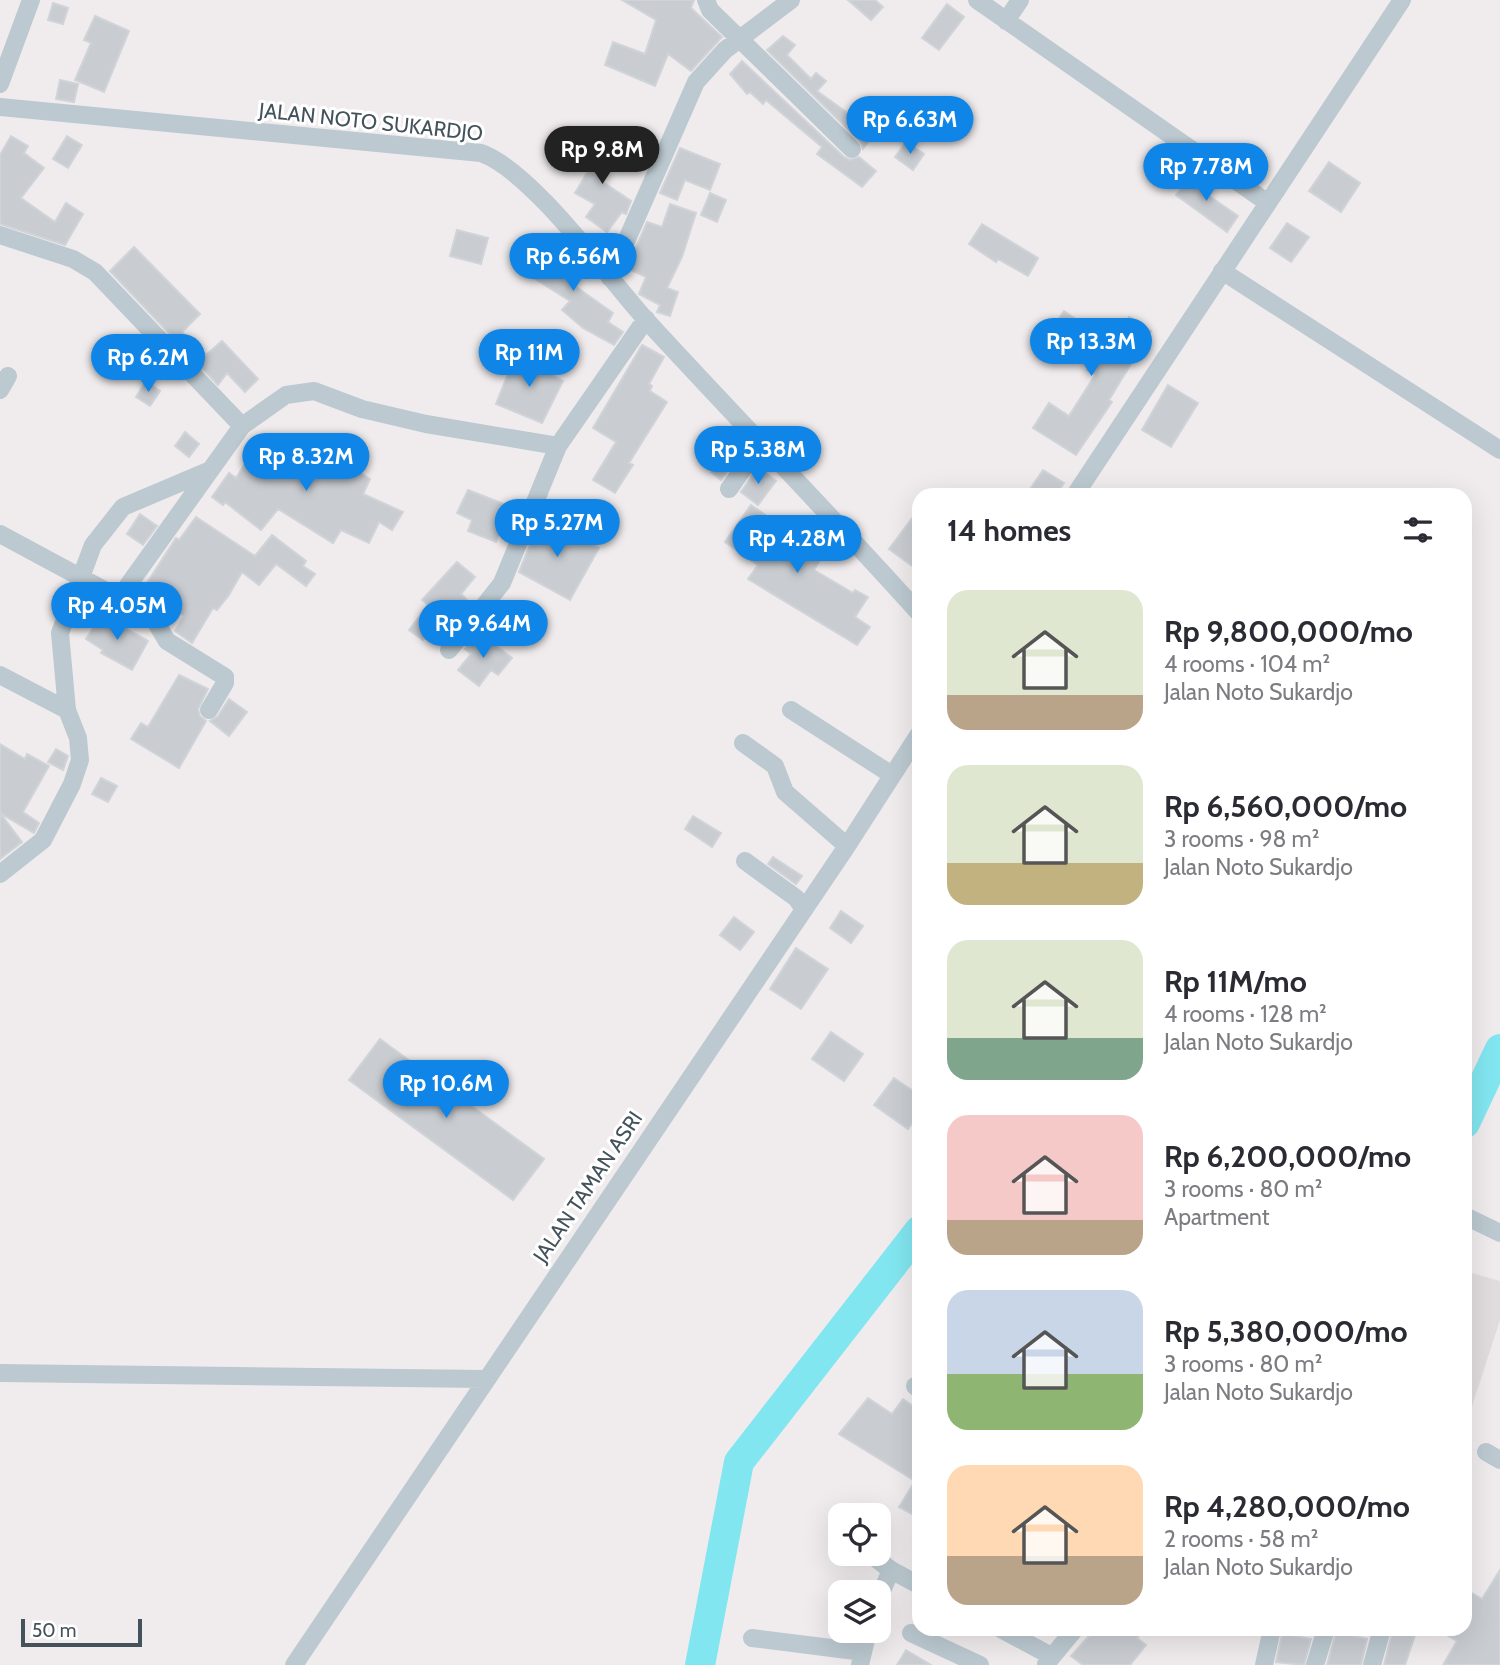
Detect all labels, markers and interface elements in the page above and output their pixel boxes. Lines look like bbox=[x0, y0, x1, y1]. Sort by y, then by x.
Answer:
pin: Rp 6.63M bbox=[838, 96, 982, 156]
street label: JALAN NOTO SUKARDJO bbox=[257, 97, 484, 146]
text: Rp 6.63M bbox=[862, 105, 958, 133]
pin: Rp 9.8M bbox=[537, 127, 667, 186]
text: Rp 9.8M bbox=[560, 135, 644, 163]
pin: Rp 7.78M bbox=[1134, 144, 1278, 203]
text: Rp 7.78M bbox=[1159, 152, 1253, 180]
pin: Rp 6.56M bbox=[501, 233, 645, 293]
text: Rp 6.56M bbox=[525, 242, 621, 270]
pin: Rp 13.3M bbox=[1019, 318, 1163, 378]
text: Rp 13.3M bbox=[1046, 327, 1136, 355]
pin: Rp 11M bbox=[472, 330, 586, 389]
pin: Rp 6.2M bbox=[83, 334, 213, 394]
text: Rp 11M bbox=[495, 338, 563, 366]
text: Rp 6.2M bbox=[107, 343, 189, 371]
pin: Rp 5.38M bbox=[686, 426, 830, 486]
pin: Rp 8.32M bbox=[234, 434, 378, 493]
text: Rp 5.38M bbox=[710, 435, 806, 463]
text: Rp 8.32M bbox=[258, 442, 354, 470]
pin: Rp 5.27M bbox=[485, 500, 629, 559]
text: Rp 5.27M bbox=[511, 508, 603, 536]
icon: filters bbox=[1399, 511, 1437, 549]
text: 14 homes bbox=[947, 512, 1071, 549]
pin: Rp 4.28M bbox=[725, 516, 869, 575]
text: Rp 4.28M bbox=[748, 524, 846, 552]
pin: Rp 4.05M bbox=[45, 582, 189, 642]
text: Rp 4.05M bbox=[67, 591, 167, 619]
pin: Rp 9.64M bbox=[411, 600, 555, 660]
text: Rp 9.64M bbox=[435, 609, 531, 637]
text: Rp 9,800,000/mo bbox=[1164, 613, 1413, 650]
icon: home bbox=[1003, 618, 1087, 702]
text: 4 rooms · 104 m² bbox=[1164, 650, 1330, 678]
text: Jalan Noto Sukardjo bbox=[1164, 678, 1353, 706]
text: Rp 6,560,000/mo bbox=[1164, 788, 1407, 825]
icon: home bbox=[1003, 793, 1087, 877]
text: 3 rooms · 98 m² bbox=[1164, 825, 1319, 853]
text: Jalan Noto Sukardjo bbox=[1164, 853, 1353, 881]
text: Rp 11M/mo bbox=[1164, 963, 1307, 1000]
icon: home bbox=[1003, 968, 1087, 1052]
text: 4 rooms · 128 m² bbox=[1164, 1000, 1327, 1028]
text: Jalan Noto Sukardjo bbox=[1164, 1028, 1353, 1056]
pin: Rp 10.6M bbox=[374, 1060, 518, 1120]
text: Rp 10.6M bbox=[399, 1069, 493, 1097]
street label: JALAN TAMAN ASRI bbox=[527, 1106, 647, 1268]
text: Rp 6,200,000/mo bbox=[1164, 1138, 1411, 1175]
icon: home bbox=[1003, 1143, 1087, 1227]
text: 3 rooms · 80 m² bbox=[1164, 1175, 1322, 1203]
text: Apartment bbox=[1164, 1203, 1269, 1231]
text: Rp 5,380,000/mo bbox=[1164, 1313, 1408, 1350]
icon: home bbox=[1003, 1318, 1087, 1402]
text: 3 rooms · 80 m² bbox=[1164, 1350, 1322, 1378]
text: Jalan Noto Sukardjo bbox=[1164, 1378, 1353, 1406]
text: Rp 4,280,000/mo bbox=[1164, 1488, 1410, 1525]
icon: home bbox=[1003, 1493, 1087, 1577]
map controls bbox=[828, 1503, 891, 1643]
button: locate bbox=[828, 1503, 891, 1566]
text: 2 rooms · 58 m² bbox=[1164, 1525, 1318, 1553]
text: Jalan Noto Sukardjo bbox=[1164, 1553, 1353, 1581]
button: layers bbox=[828, 1580, 891, 1643]
scale bar bbox=[21, 1616, 142, 1648]
text: 50 m bbox=[32, 1619, 76, 1642]

